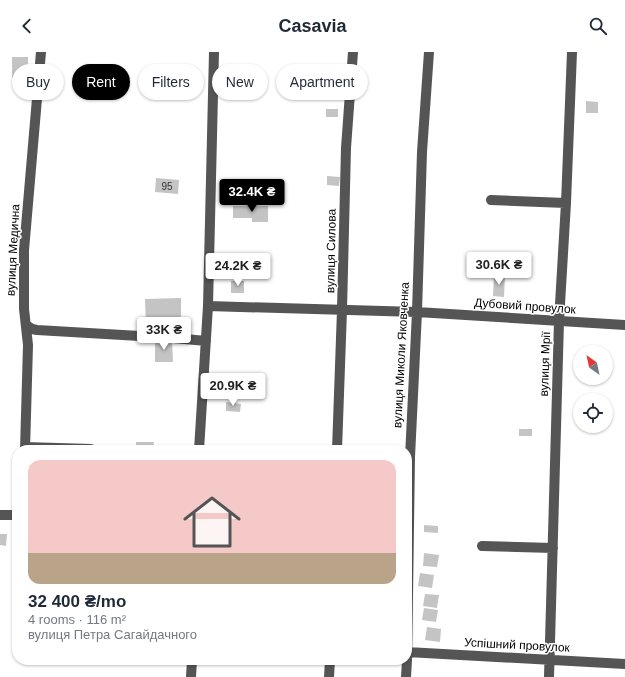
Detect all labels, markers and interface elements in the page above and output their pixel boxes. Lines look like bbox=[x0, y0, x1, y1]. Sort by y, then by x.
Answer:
icon: back bbox=[16, 15, 38, 37]
icon: search bbox=[587, 15, 609, 37]
text: Casavia bbox=[278, 16, 347, 36]
chip: Buy bbox=[12, 64, 64, 100]
chip: Rent bbox=[72, 64, 130, 100]
chip: Filters bbox=[138, 64, 204, 100]
chip: New bbox=[212, 64, 268, 100]
chip: Apartment bbox=[276, 64, 368, 100]
pin: 32.4K ₴ bbox=[215, 179, 289, 213]
house number: 95 bbox=[161, 181, 173, 192]
text: 32.4K ₴ bbox=[229, 184, 275, 199]
street label: вулиця Медична bbox=[4, 203, 22, 296]
street label: вулиця Силова bbox=[323, 208, 339, 293]
pin: 30.6K ₴ bbox=[462, 252, 536, 286]
pin: 24.2K ₴ bbox=[201, 253, 275, 287]
text: 30.6K ₴ bbox=[476, 257, 522, 272]
text: 24.2K ₴ bbox=[215, 258, 261, 273]
street label: вулиця Миколи Яковченка bbox=[390, 281, 412, 428]
street label: Дубовий провулок bbox=[474, 295, 577, 317]
pin: 33K ₴ bbox=[136, 317, 192, 351]
text: 33K ₴ bbox=[146, 322, 182, 337]
street label: вулиця Мрії bbox=[537, 331, 553, 397]
north arrow bbox=[573, 345, 613, 385]
map controls bbox=[573, 345, 613, 433]
pin: 20.9K ₴ bbox=[196, 373, 270, 407]
text: 20.9K ₴ bbox=[210, 378, 256, 393]
button: locate bbox=[573, 393, 613, 433]
icon: home bbox=[176, 486, 248, 558]
text: 32 400 ₴/mo bbox=[28, 592, 126, 611]
text: 4 rooms · 116 m² bbox=[28, 612, 126, 627]
text: вулиця Петра Сагайдачного bbox=[28, 627, 197, 642]
street label: Успішний провулок bbox=[464, 635, 571, 655]

